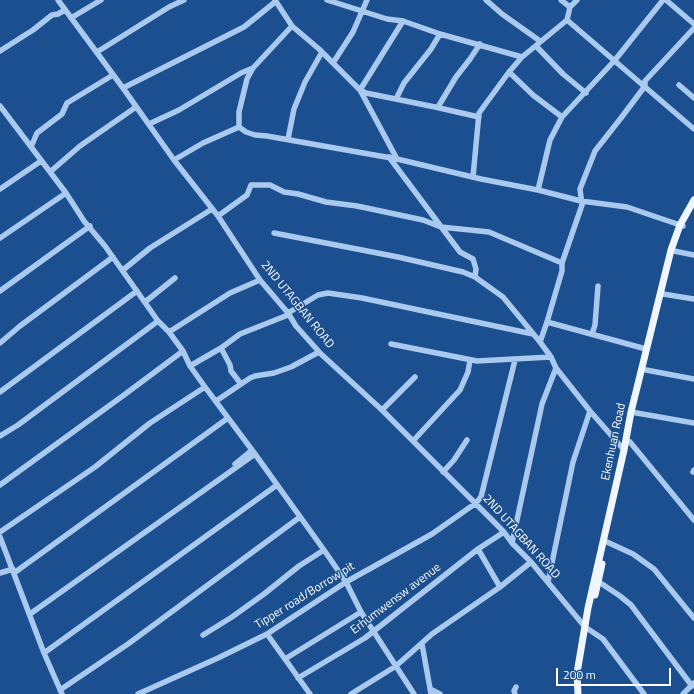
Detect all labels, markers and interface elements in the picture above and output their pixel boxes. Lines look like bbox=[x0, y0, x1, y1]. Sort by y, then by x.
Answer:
street label: 2ND UTAGBAN ROAD bbox=[257, 258, 337, 352]
street label: Ekenhuan Road bbox=[599, 402, 629, 482]
street label: 2ND UTAGBAN ROAD bbox=[479, 492, 563, 582]
street label: Tipper road/Borrow pit bbox=[252, 559, 358, 633]
street label: Erhumwensw avenue bbox=[348, 560, 444, 638]
scale bar bbox=[558, 660, 673, 686]
text: 200 m bbox=[563, 665, 596, 684]

